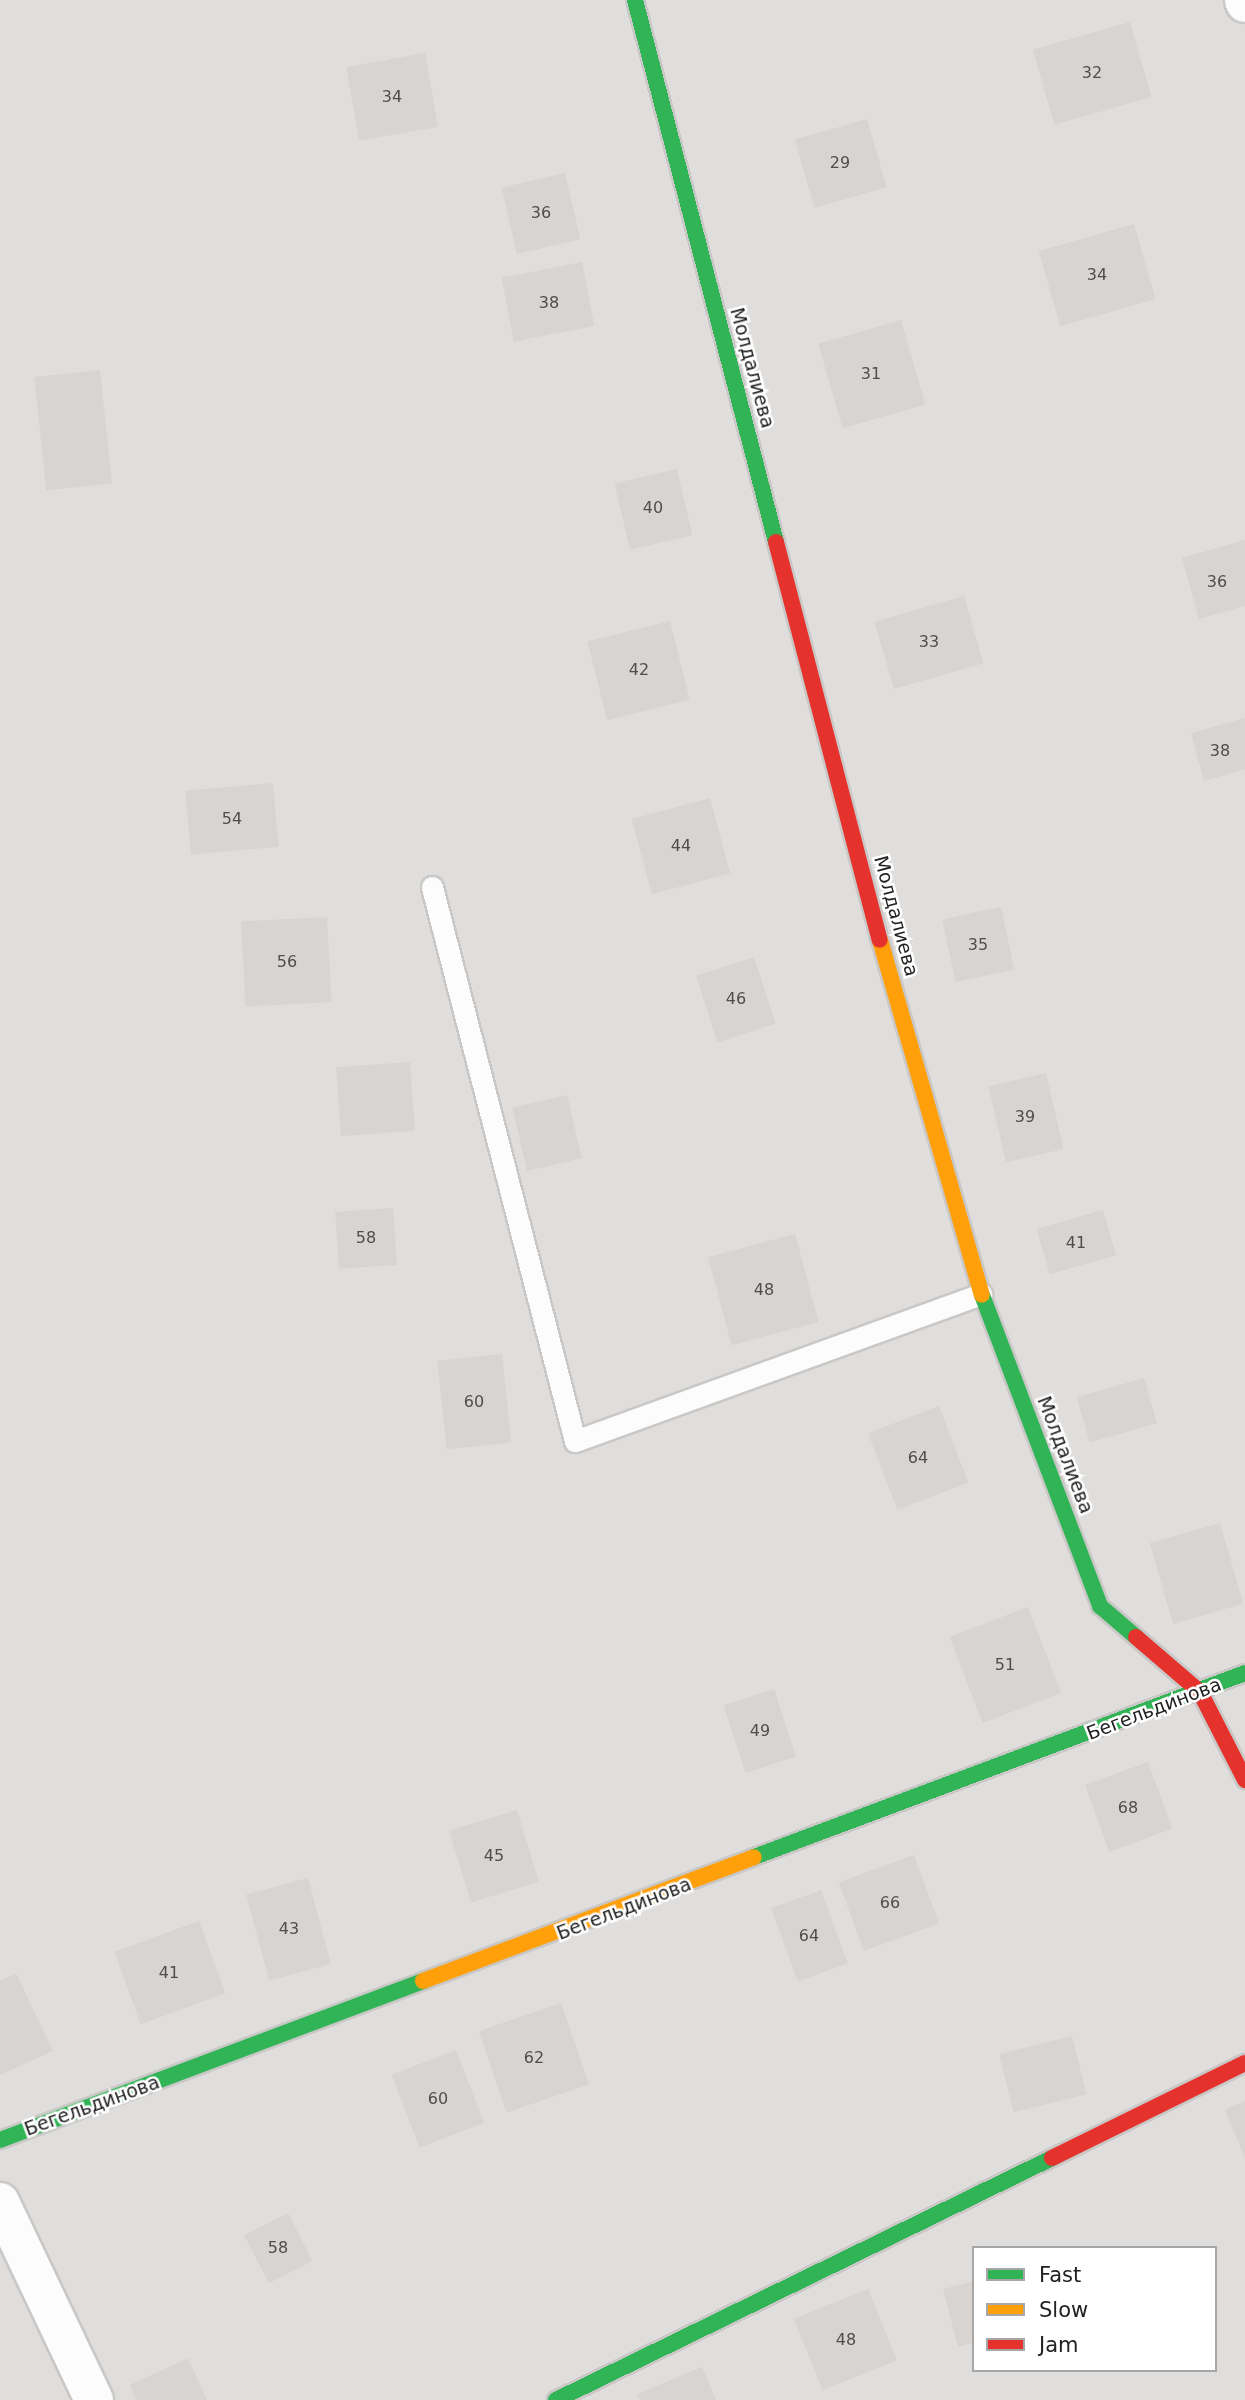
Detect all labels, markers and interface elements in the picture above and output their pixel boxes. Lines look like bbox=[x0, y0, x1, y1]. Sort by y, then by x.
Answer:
house number: 32 bbox=[1082, 63, 1102, 83]
house number: 34 bbox=[382, 87, 402, 107]
house number: 29 bbox=[830, 153, 850, 173]
house number: 36 bbox=[531, 203, 551, 223]
house number: 34 bbox=[1087, 265, 1107, 285]
house number: 38 bbox=[539, 293, 559, 313]
street label: Молдалиева bbox=[725, 305, 779, 431]
house number: 31 bbox=[861, 364, 881, 384]
house number: 40 bbox=[643, 498, 663, 518]
house number: 36 bbox=[1207, 572, 1227, 592]
house number: 33 bbox=[919, 632, 939, 652]
house number: 42 bbox=[629, 660, 649, 680]
house number: 38 bbox=[1210, 741, 1230, 761]
house number: 54 bbox=[222, 809, 242, 829]
house number: 44 bbox=[671, 836, 691, 856]
street label: Молдалиева bbox=[869, 853, 923, 979]
house number: 35 bbox=[968, 935, 988, 955]
house number: 56 bbox=[277, 952, 297, 972]
house number: 46 bbox=[726, 989, 746, 1009]
house number: 39 bbox=[1015, 1107, 1035, 1127]
house number: 58 bbox=[356, 1228, 376, 1248]
house number: 41 bbox=[1066, 1233, 1086, 1253]
house number: 48 bbox=[754, 1280, 774, 1300]
house number: 60 bbox=[464, 1392, 484, 1412]
street label: Молдалиева bbox=[1032, 1393, 1098, 1517]
house number: 64 bbox=[908, 1448, 928, 1468]
house number: 51 bbox=[995, 1655, 1015, 1675]
street label: Бегельдинова bbox=[1084, 1673, 1224, 1745]
house number: 49 bbox=[750, 1721, 770, 1741]
house number: 68 bbox=[1118, 1798, 1138, 1818]
house number: 45 bbox=[484, 1846, 504, 1866]
street label: Бегельдинова bbox=[554, 1873, 694, 1945]
house number: 66 bbox=[880, 1893, 900, 1913]
house number: 43 bbox=[279, 1919, 299, 1939]
house number: 64 bbox=[799, 1926, 819, 1946]
house number: 41 bbox=[159, 1963, 179, 1983]
house number: 62 bbox=[524, 2048, 544, 2068]
street label: Бегельдинова bbox=[21, 2071, 163, 2141]
house number: 60 bbox=[428, 2089, 448, 2109]
house number: 58 bbox=[268, 2238, 288, 2258]
legend bbox=[972, 2246, 1217, 2372]
text: Fast bbox=[1039, 2263, 1081, 2287]
text: Slow bbox=[1039, 2298, 1088, 2322]
house number: 48 bbox=[836, 2330, 856, 2350]
text: Jam bbox=[1039, 2333, 1079, 2357]

